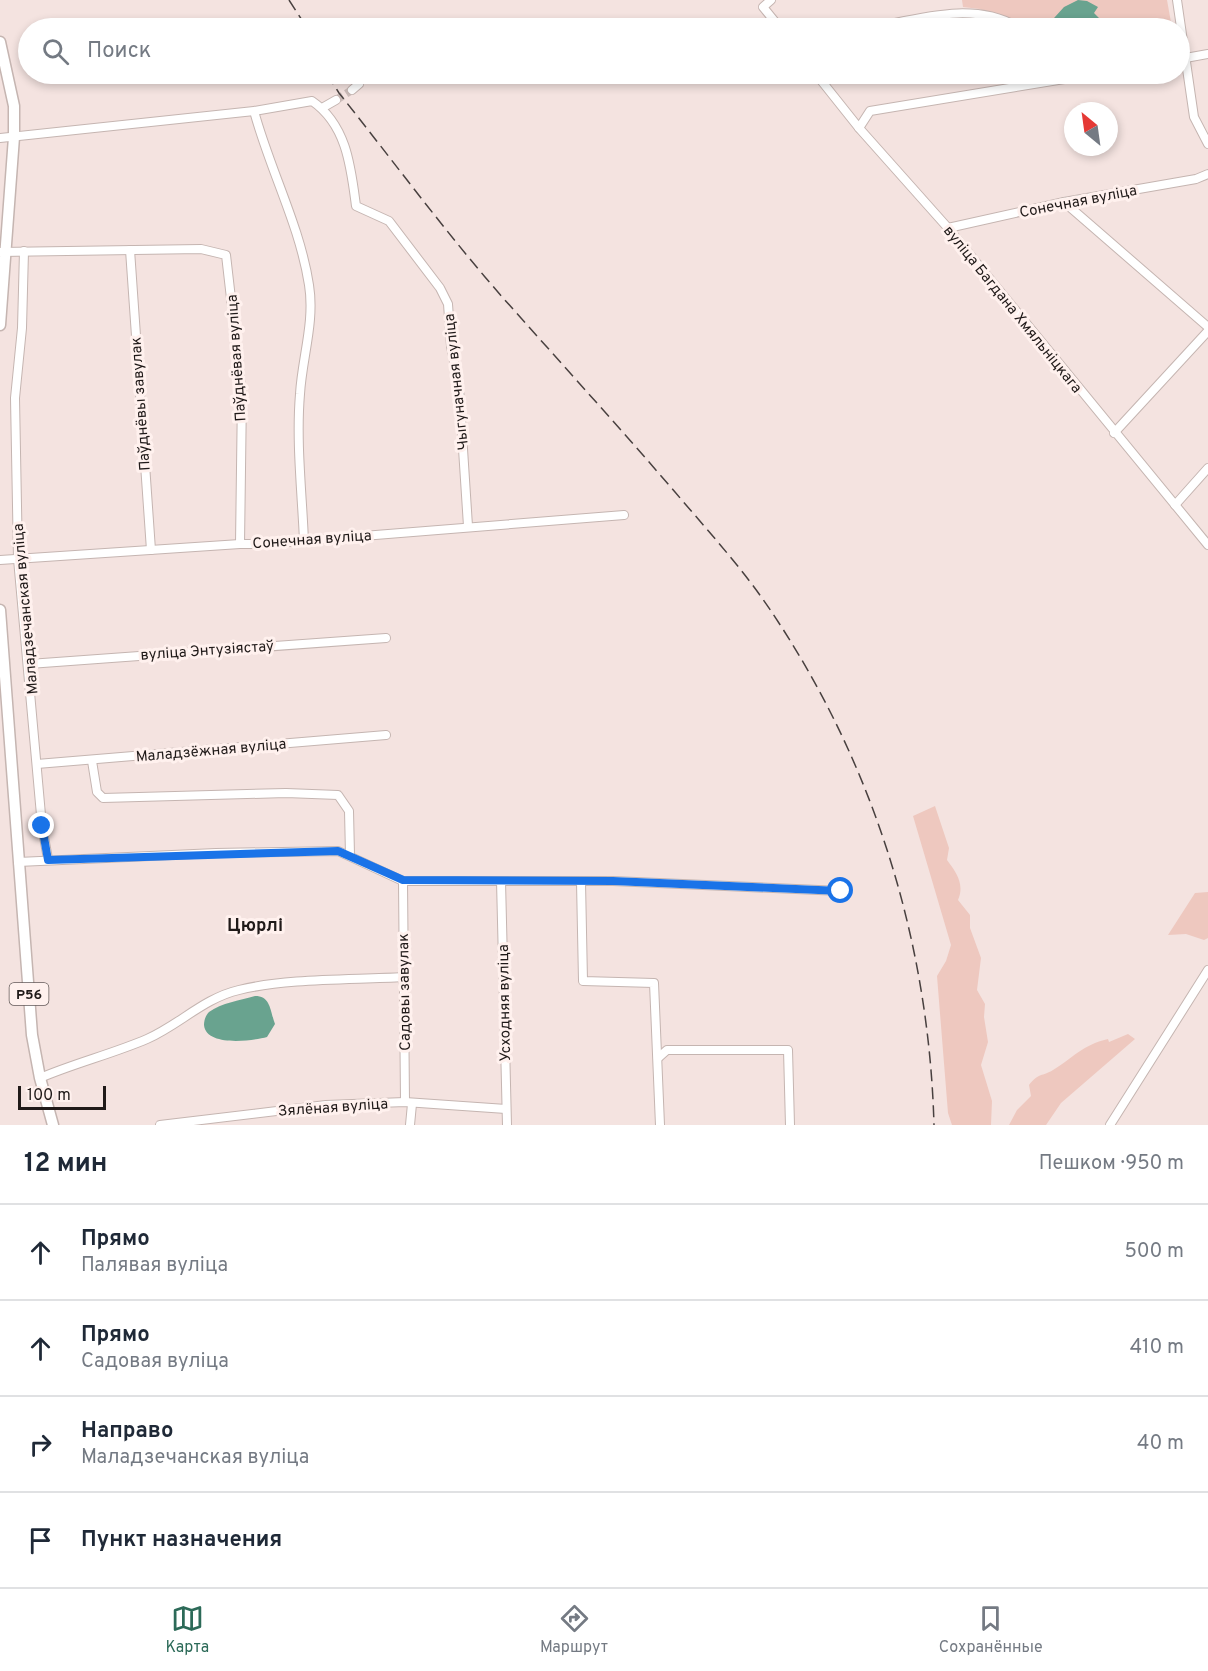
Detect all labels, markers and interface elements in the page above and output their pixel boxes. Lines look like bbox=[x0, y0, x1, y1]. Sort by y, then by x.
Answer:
search box bbox=[18, 18, 1190, 84]
icon: search bbox=[39, 35, 72, 68]
text: Поиск bbox=[87, 38, 151, 65]
north arrow bbox=[1064, 102, 1118, 156]
street label: Сонечная вуліца bbox=[1018, 182, 1139, 223]
street label: вуліца Багдана Хмяльніцкага bbox=[938, 222, 1085, 398]
street label: Паўднёвая вуліца bbox=[224, 294, 251, 422]
street label: Чыгуначная вуліца bbox=[441, 313, 474, 451]
street label: Паўднёвы завулак bbox=[127, 336, 156, 471]
street label: Маладзечанская вуліца bbox=[10, 523, 43, 695]
street label: Сонечная вуліца bbox=[252, 527, 372, 554]
street label: вуліца Энтузіястаў bbox=[140, 637, 275, 666]
street label: Маладзёжная вуліца bbox=[135, 735, 287, 768]
route end bbox=[28, 812, 54, 838]
route start bbox=[827, 877, 853, 903]
district label: Цюрлі bbox=[227, 915, 283, 938]
street label: Садовы завулак bbox=[395, 933, 416, 1051]
street label: Усходняя вуліца bbox=[495, 944, 516, 1062]
road number: Р56 bbox=[9, 983, 48, 1005]
scale bar bbox=[18, 1083, 106, 1110]
text: 100 m bbox=[27, 1086, 71, 1106]
street label: Зялёная вуліца bbox=[277, 1095, 389, 1122]
text: 12 мин bbox=[24, 1148, 107, 1181]
text: Пешком · 950 m bbox=[1039, 1151, 1184, 1177]
text: Прямо bbox=[81, 1226, 150, 1253]
icon: ahead bbox=[24, 1236, 57, 1269]
text: 500 m bbox=[1124, 1239, 1184, 1265]
text: Палявая вуліца bbox=[81, 1253, 228, 1279]
text: Прямо bbox=[81, 1322, 150, 1349]
icon: ahead bbox=[24, 1332, 57, 1365]
text: 410 m bbox=[1130, 1335, 1184, 1361]
text: Садовая вуліца bbox=[81, 1349, 229, 1375]
text: Направо bbox=[81, 1418, 173, 1445]
icon: right bbox=[24, 1428, 57, 1461]
text: 40 m bbox=[1137, 1431, 1184, 1457]
text: Маладзечанская вуліца bbox=[81, 1445, 309, 1471]
icon: arrive bbox=[24, 1524, 57, 1557]
text: Пункт назначения bbox=[81, 1527, 282, 1554]
tab: Карта bbox=[165, 1602, 209, 1658]
tab: Маршрут bbox=[540, 1602, 608, 1658]
tab: Сохранённые bbox=[939, 1602, 1043, 1658]

